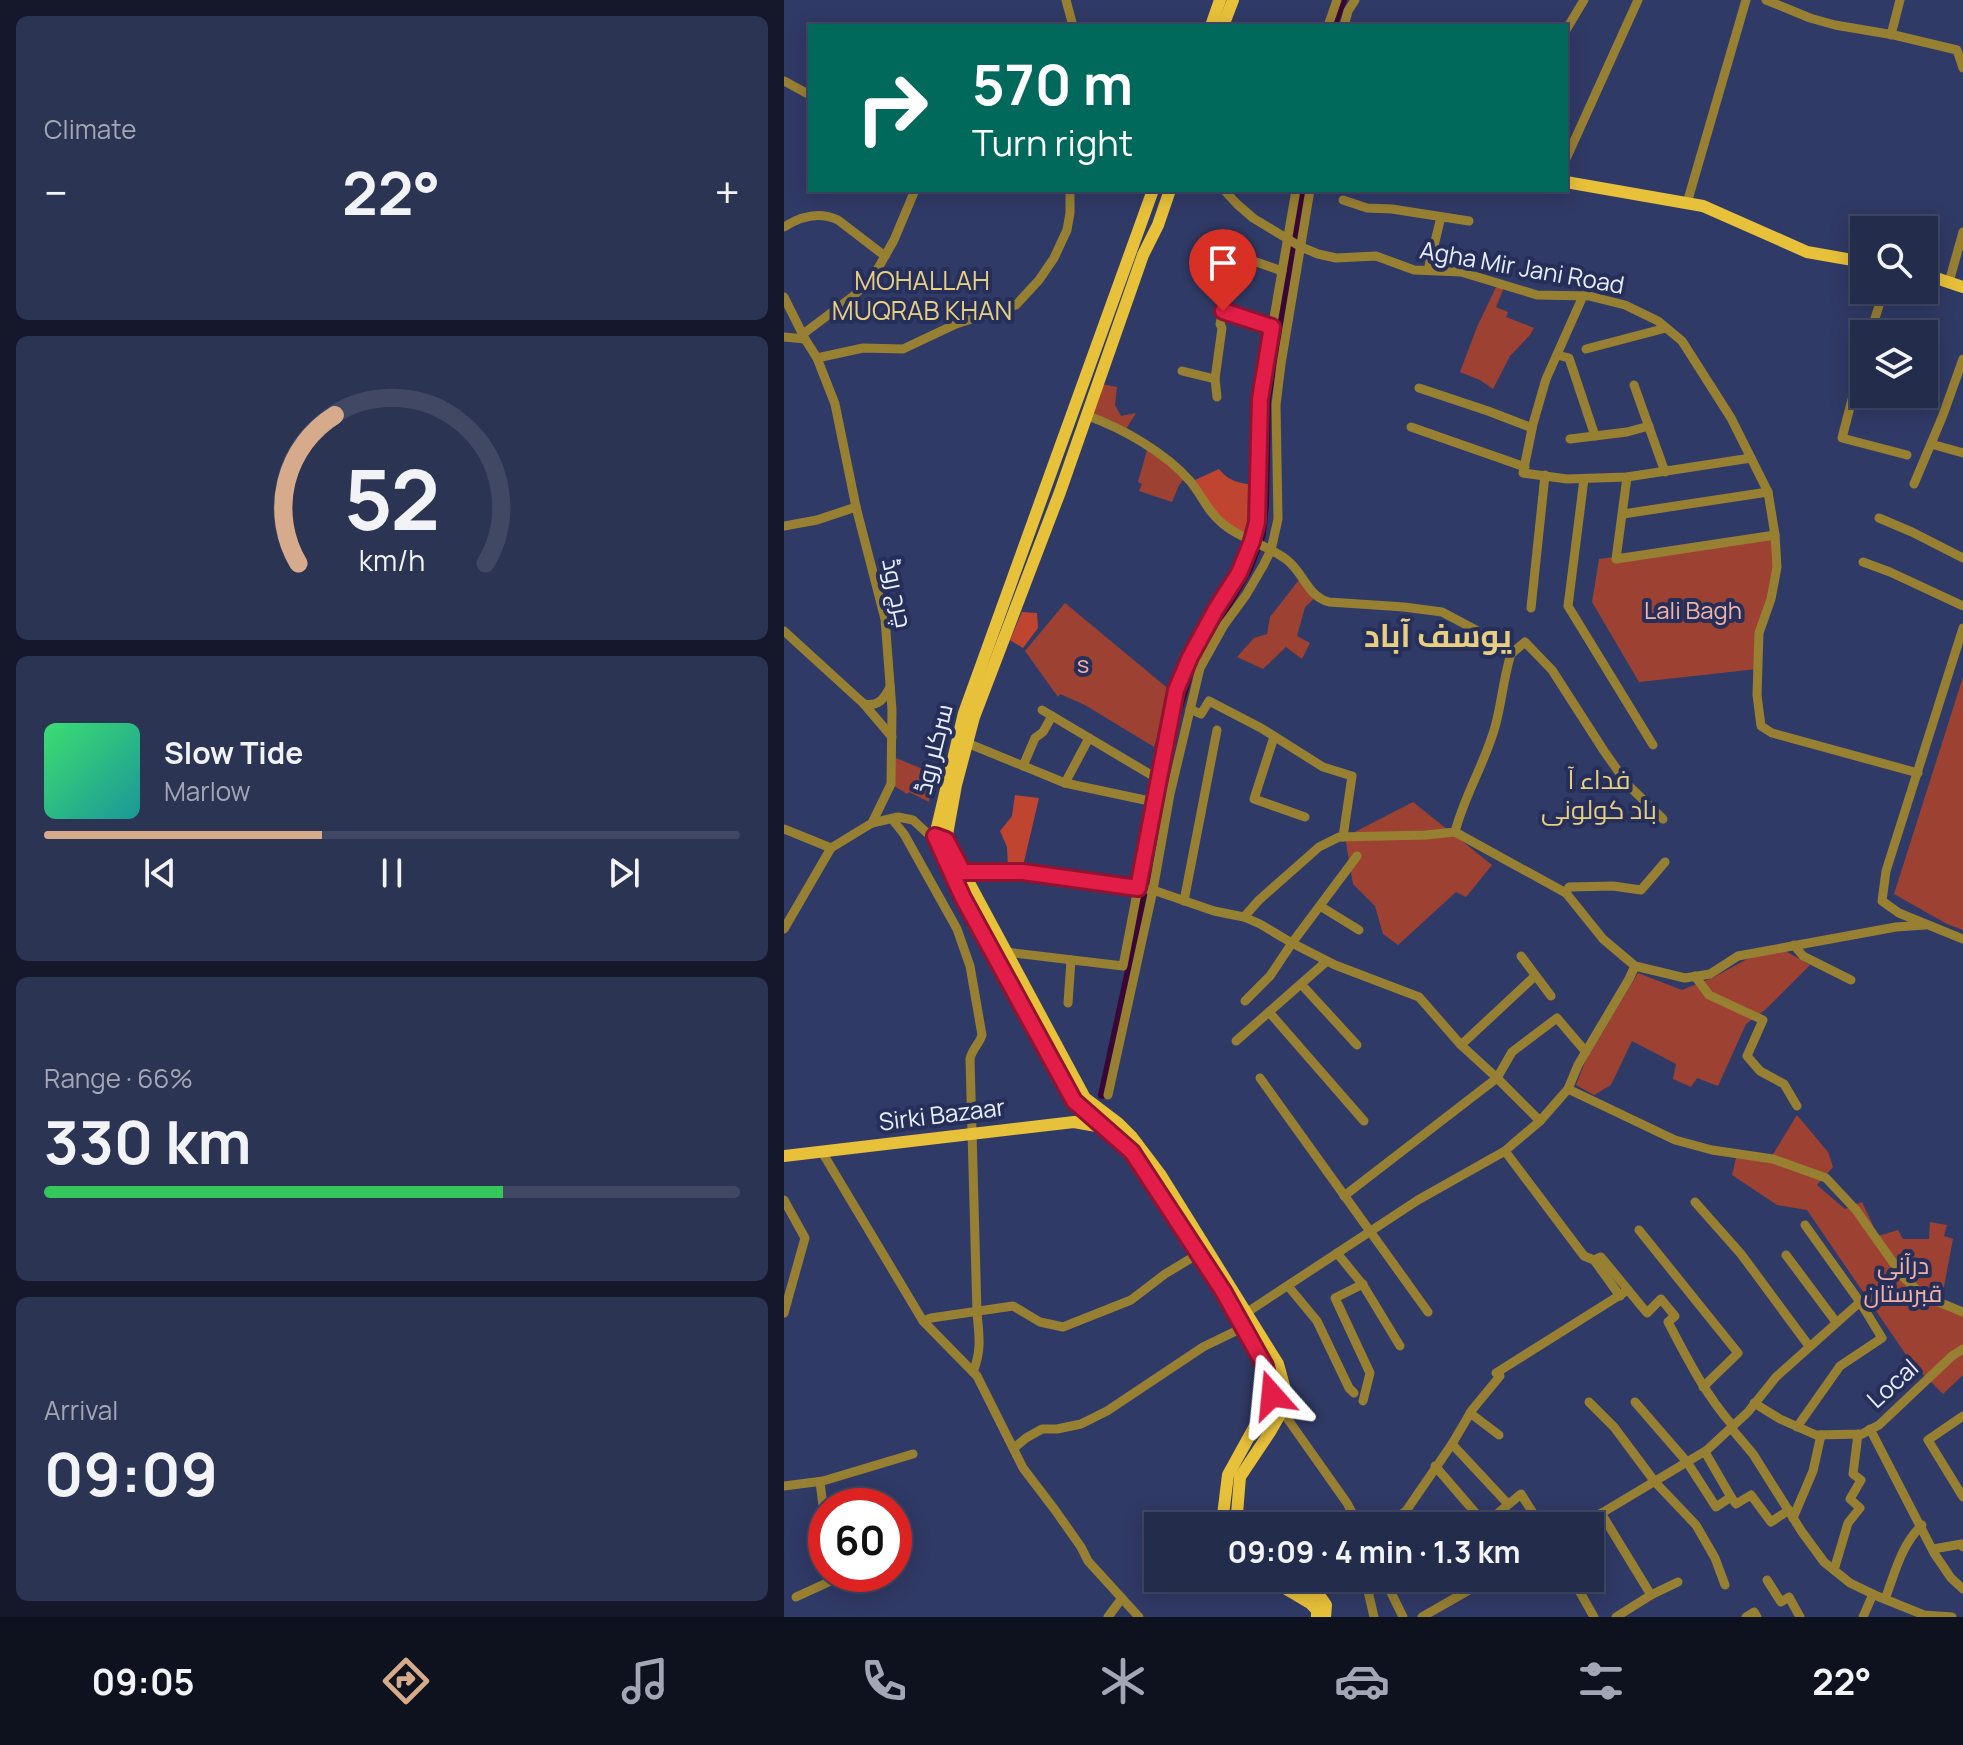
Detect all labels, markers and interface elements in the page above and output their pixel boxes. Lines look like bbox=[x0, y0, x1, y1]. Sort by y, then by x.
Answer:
text: 570 m bbox=[972, 45, 1133, 122]
icon: right bbox=[840, 56, 944, 160]
text: Climate bbox=[44, 111, 136, 147]
text: Turn right bbox=[972, 118, 1133, 167]
text: 22° bbox=[342, 151, 440, 233]
text: − bbox=[44, 162, 68, 222]
text: + bbox=[715, 162, 740, 222]
map controls bbox=[1850, 216, 1938, 408]
button: search bbox=[1850, 216, 1938, 304]
pin bbox=[1189, 229, 1257, 311]
street label: Agha Mir Jani Road bbox=[1417, 232, 1627, 301]
icon: arrive bbox=[1201, 241, 1245, 285]
district label: MOHALLAH MUQRAB KHAN bbox=[832, 262, 1012, 328]
button: layers bbox=[1850, 320, 1938, 408]
text: 52 bbox=[344, 441, 440, 555]
text: km/h bbox=[359, 541, 425, 580]
street label: چرچ روڈ bbox=[874, 555, 922, 631]
park label: Lali Bagh bbox=[1644, 593, 1742, 626]
district label: یوسف آباد bbox=[1364, 613, 1512, 657]
park label: s bbox=[1077, 647, 1089, 680]
street label: سرکلر روڈ bbox=[905, 700, 960, 797]
text: Slow Tide bbox=[164, 732, 303, 773]
district label: فداء آ باد کولونی bbox=[1541, 761, 1657, 827]
text: Marlow bbox=[164, 773, 251, 809]
icon: previous bbox=[138, 851, 182, 895]
icon: pause bbox=[370, 851, 414, 895]
icon: next bbox=[602, 851, 646, 895]
text: Range · 66% bbox=[44, 1060, 193, 1096]
street label: Sirki Bazaar bbox=[877, 1089, 1007, 1138]
text: 330 km bbox=[44, 1100, 251, 1182]
park label: درآنی قبرستان bbox=[1864, 1248, 1942, 1309]
street label: Local bbox=[1859, 1351, 1925, 1415]
position arrow bbox=[1230, 1353, 1314, 1437]
text: Arrival bbox=[44, 1392, 118, 1428]
text: 09:09 bbox=[44, 1432, 218, 1514]
speed limit sign: 60 bbox=[808, 1488, 912, 1592]
text: 09:09 · 4 min · 1.3 km bbox=[1227, 1531, 1521, 1572]
icon: directions bbox=[378, 1653, 434, 1709]
icon: music bbox=[617, 1653, 673, 1709]
icon: phone bbox=[856, 1653, 912, 1709]
icon: climate bbox=[1095, 1653, 1151, 1709]
icon: car bbox=[1334, 1653, 1390, 1709]
icon: filters bbox=[1573, 1653, 1629, 1709]
text: 09:05 bbox=[92, 1657, 195, 1706]
text: 22° bbox=[1812, 1657, 1871, 1706]

